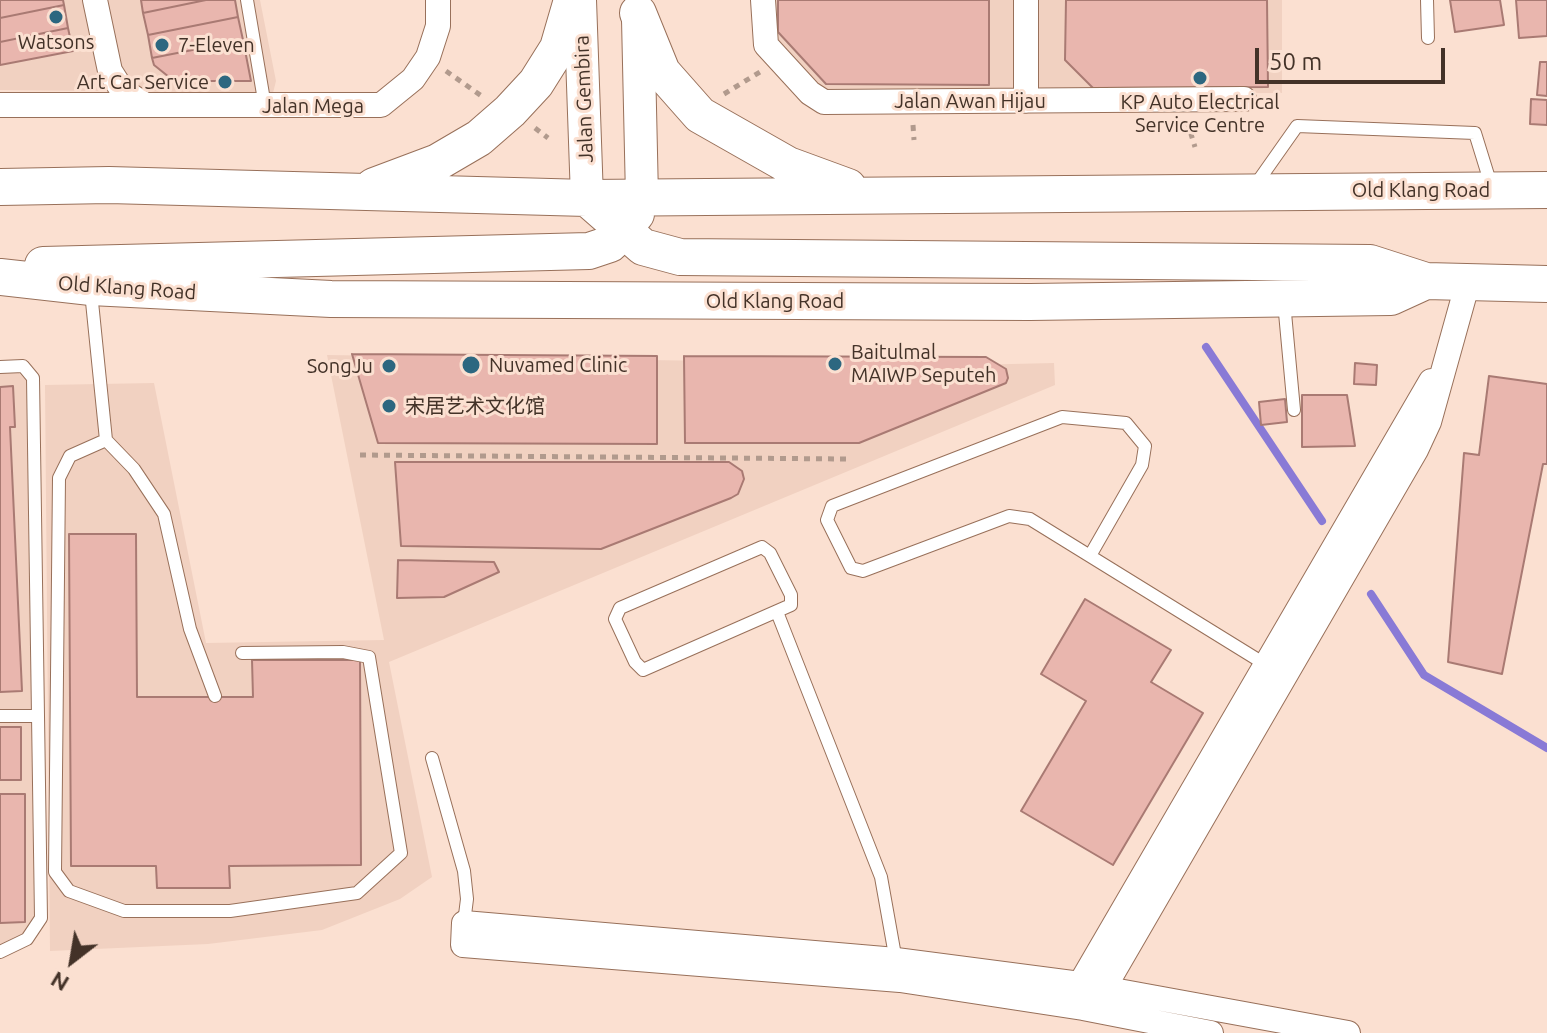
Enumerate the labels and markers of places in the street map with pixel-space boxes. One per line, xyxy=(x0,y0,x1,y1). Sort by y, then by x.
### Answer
marker: Watsons xyxy=(47,8,65,26)
place label: Watsons xyxy=(18,30,94,54)
place label: 7-Eleven xyxy=(178,33,255,57)
marker: 7-Eleven xyxy=(153,36,171,54)
marker: KP Auto Electrical Service Centre xyxy=(1191,69,1209,87)
place label: Art Car Service xyxy=(77,70,209,94)
marker: Art Car Service xyxy=(216,73,234,91)
place label: KP Auto Electrical Service Centre xyxy=(1120,90,1280,137)
place label: Baitulmal MAIWP Seputeh xyxy=(851,340,996,387)
place label: Nuvamed Clinic xyxy=(489,353,627,377)
place label: SongJu xyxy=(307,354,373,378)
marker: Nuvamed Clinic xyxy=(460,354,482,376)
marker: Baitulmal MAIWP Seputeh xyxy=(826,355,844,373)
marker: SongJu xyxy=(380,357,398,375)
place label: 宋居艺术文化馆 xyxy=(405,394,545,418)
marker: 宋居艺术文化馆 xyxy=(380,397,398,415)

